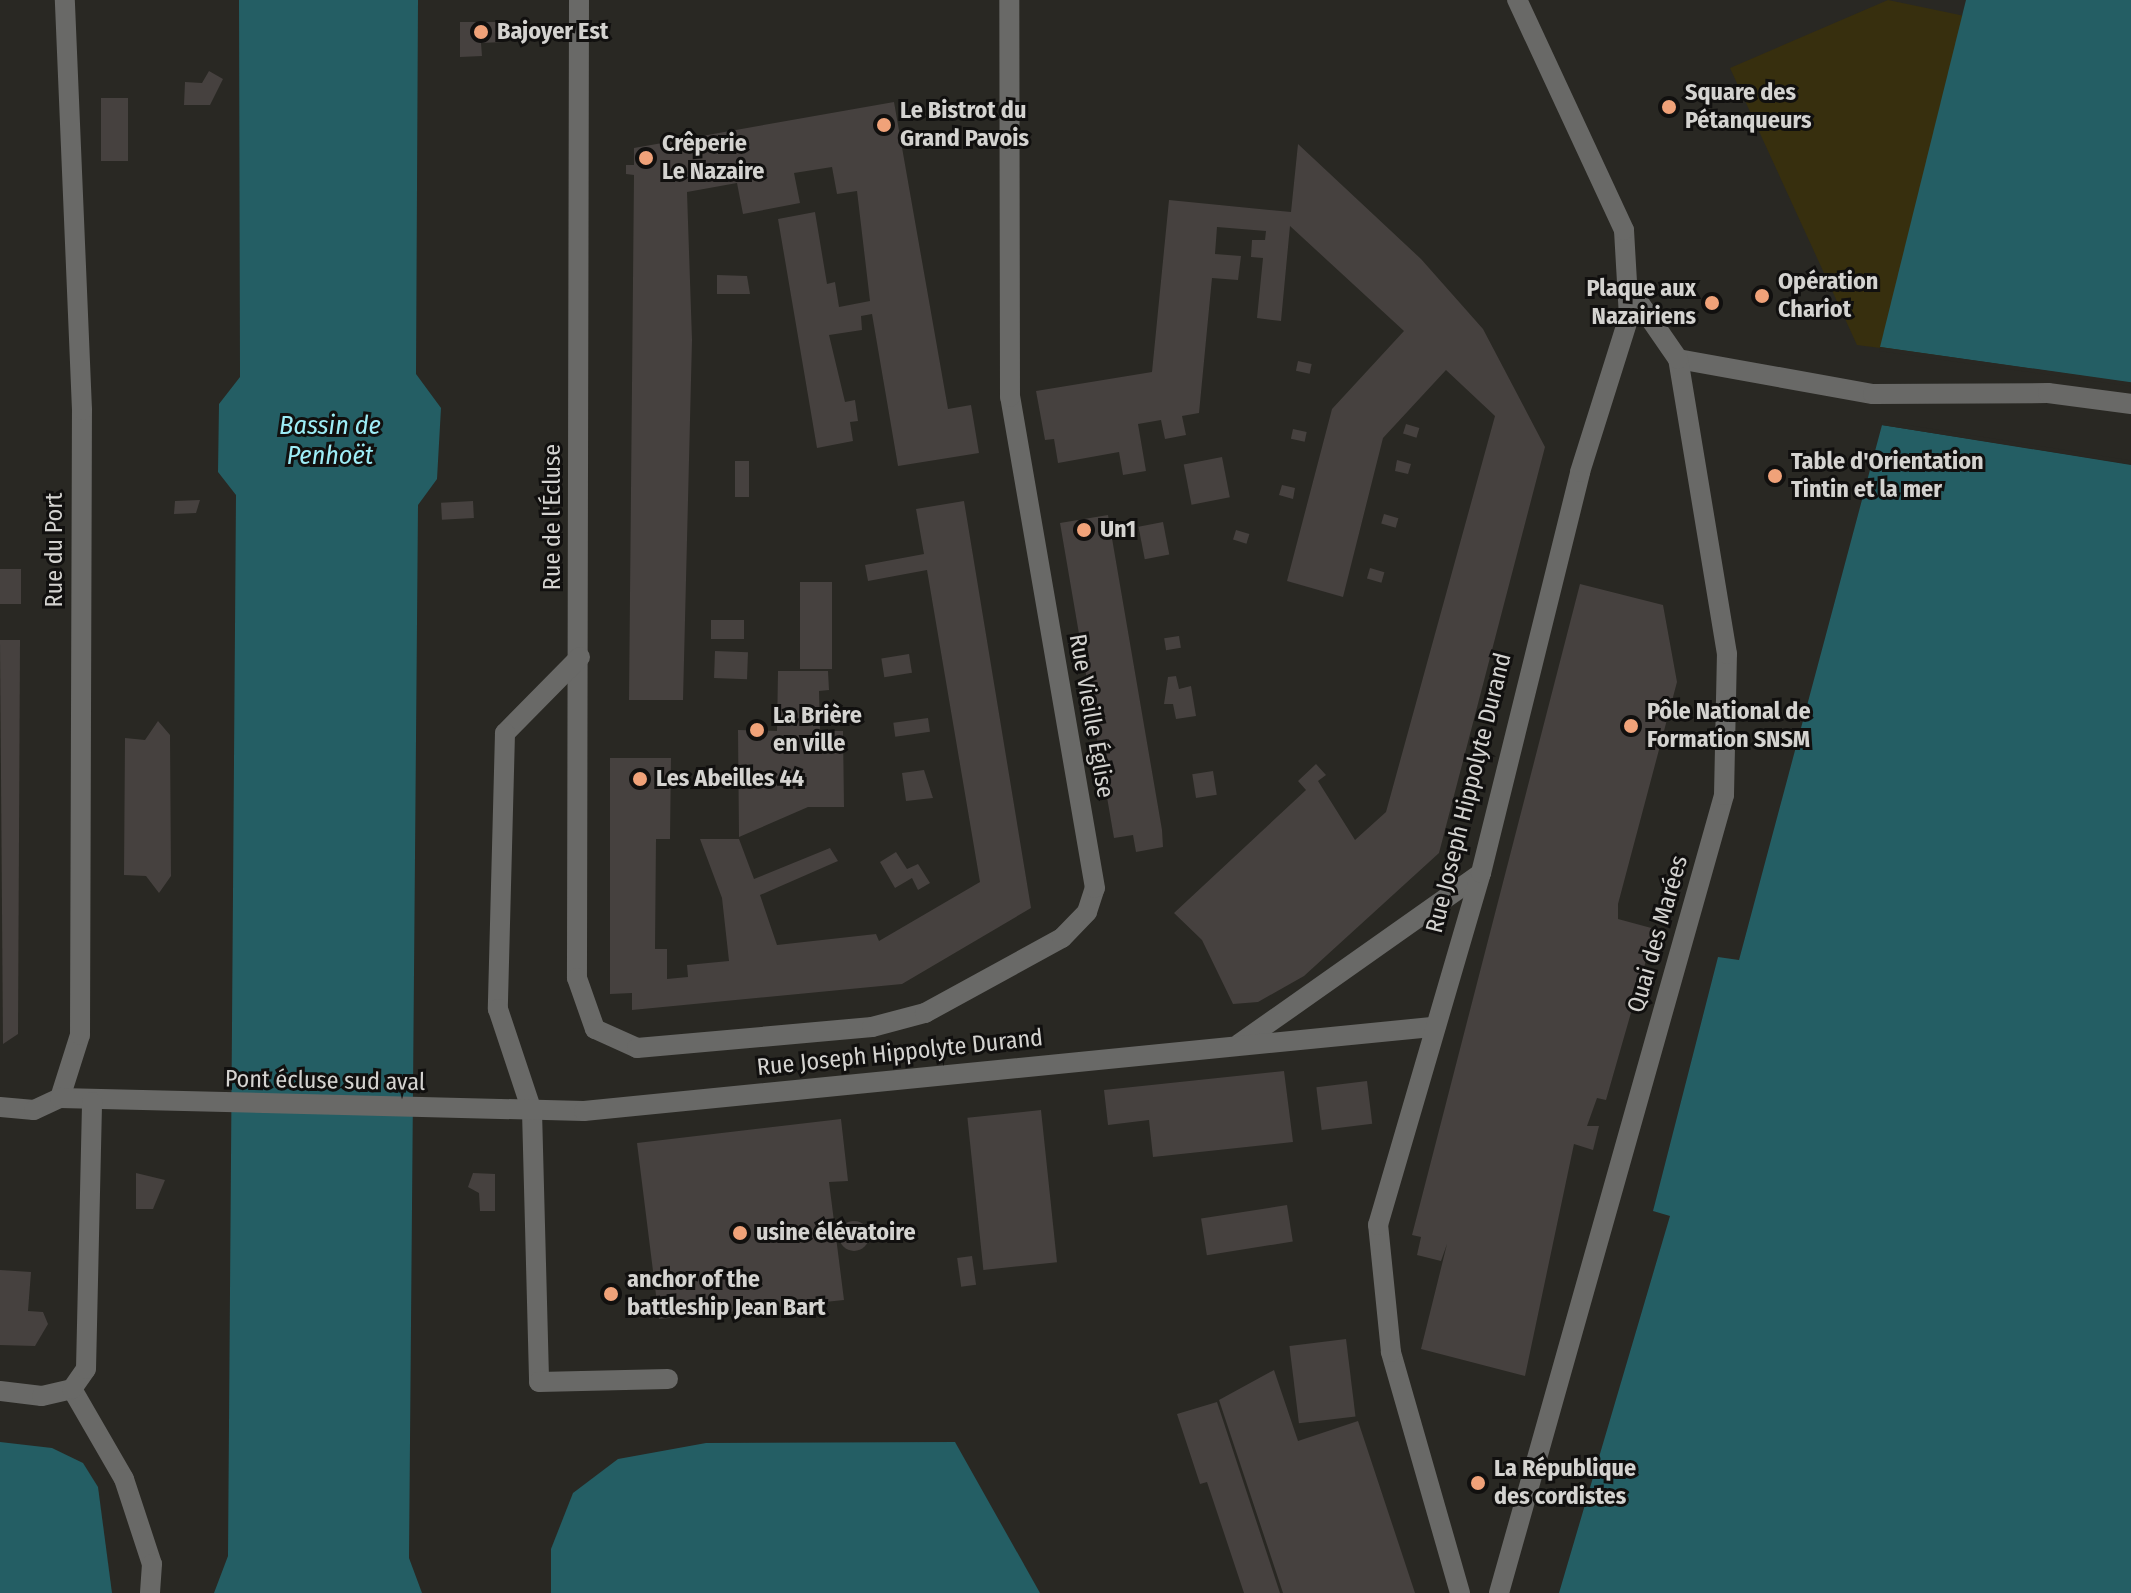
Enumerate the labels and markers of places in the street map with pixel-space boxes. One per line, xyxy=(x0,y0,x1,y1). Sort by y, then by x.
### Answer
place label: Bajoyer Est xyxy=(497,18,608,46)
marker: Bajoyer Est xyxy=(472,23,490,41)
place label: Square des Pétanqueurs xyxy=(1685,79,1811,135)
place label: Le Bistrot du Grand Pavois xyxy=(900,97,1029,153)
marker: Square des Pétanqueurs xyxy=(1660,98,1678,116)
marker: Le Bistrot du Grand Pavois xyxy=(875,116,893,134)
place label: Crêperie Le Nazaire xyxy=(662,130,764,186)
marker: Crêperie Le Nazaire xyxy=(637,149,655,167)
place label: Opération Chariot xyxy=(1778,268,1878,324)
place label: Plaque aux Nazairiens xyxy=(1586,275,1696,331)
marker: Opération Chariot xyxy=(1753,287,1771,305)
marker: Plaque aux Nazairiens xyxy=(1703,294,1721,312)
place label: Table d'Orientation Tintin et la mer xyxy=(1791,448,1984,504)
marker: Table d'Orientation Tintin et la mer xyxy=(1766,467,1784,485)
place label: Un1 xyxy=(1100,516,1136,544)
marker: Un1 xyxy=(1075,521,1093,539)
place label: Pôle National de Formation SNSM xyxy=(1647,698,1811,754)
place label: La Brière en ville xyxy=(773,702,862,758)
marker: Pôle National de Formation SNSM xyxy=(1622,717,1640,735)
marker: La Brière en ville xyxy=(748,721,766,739)
place label: Les Abeilles 44 xyxy=(656,765,804,793)
marker: Les Abeilles 44 xyxy=(631,770,649,788)
place label: usine élévatoire xyxy=(756,1219,916,1247)
marker: usine élévatoire xyxy=(731,1224,749,1242)
place label: anchor of the battleship Jean Bart xyxy=(627,1266,825,1322)
marker: anchor of the battleship Jean Bart xyxy=(602,1285,620,1303)
place label: La République des cordistes xyxy=(1494,1455,1636,1511)
marker: La République des cordistes xyxy=(1469,1474,1487,1492)

